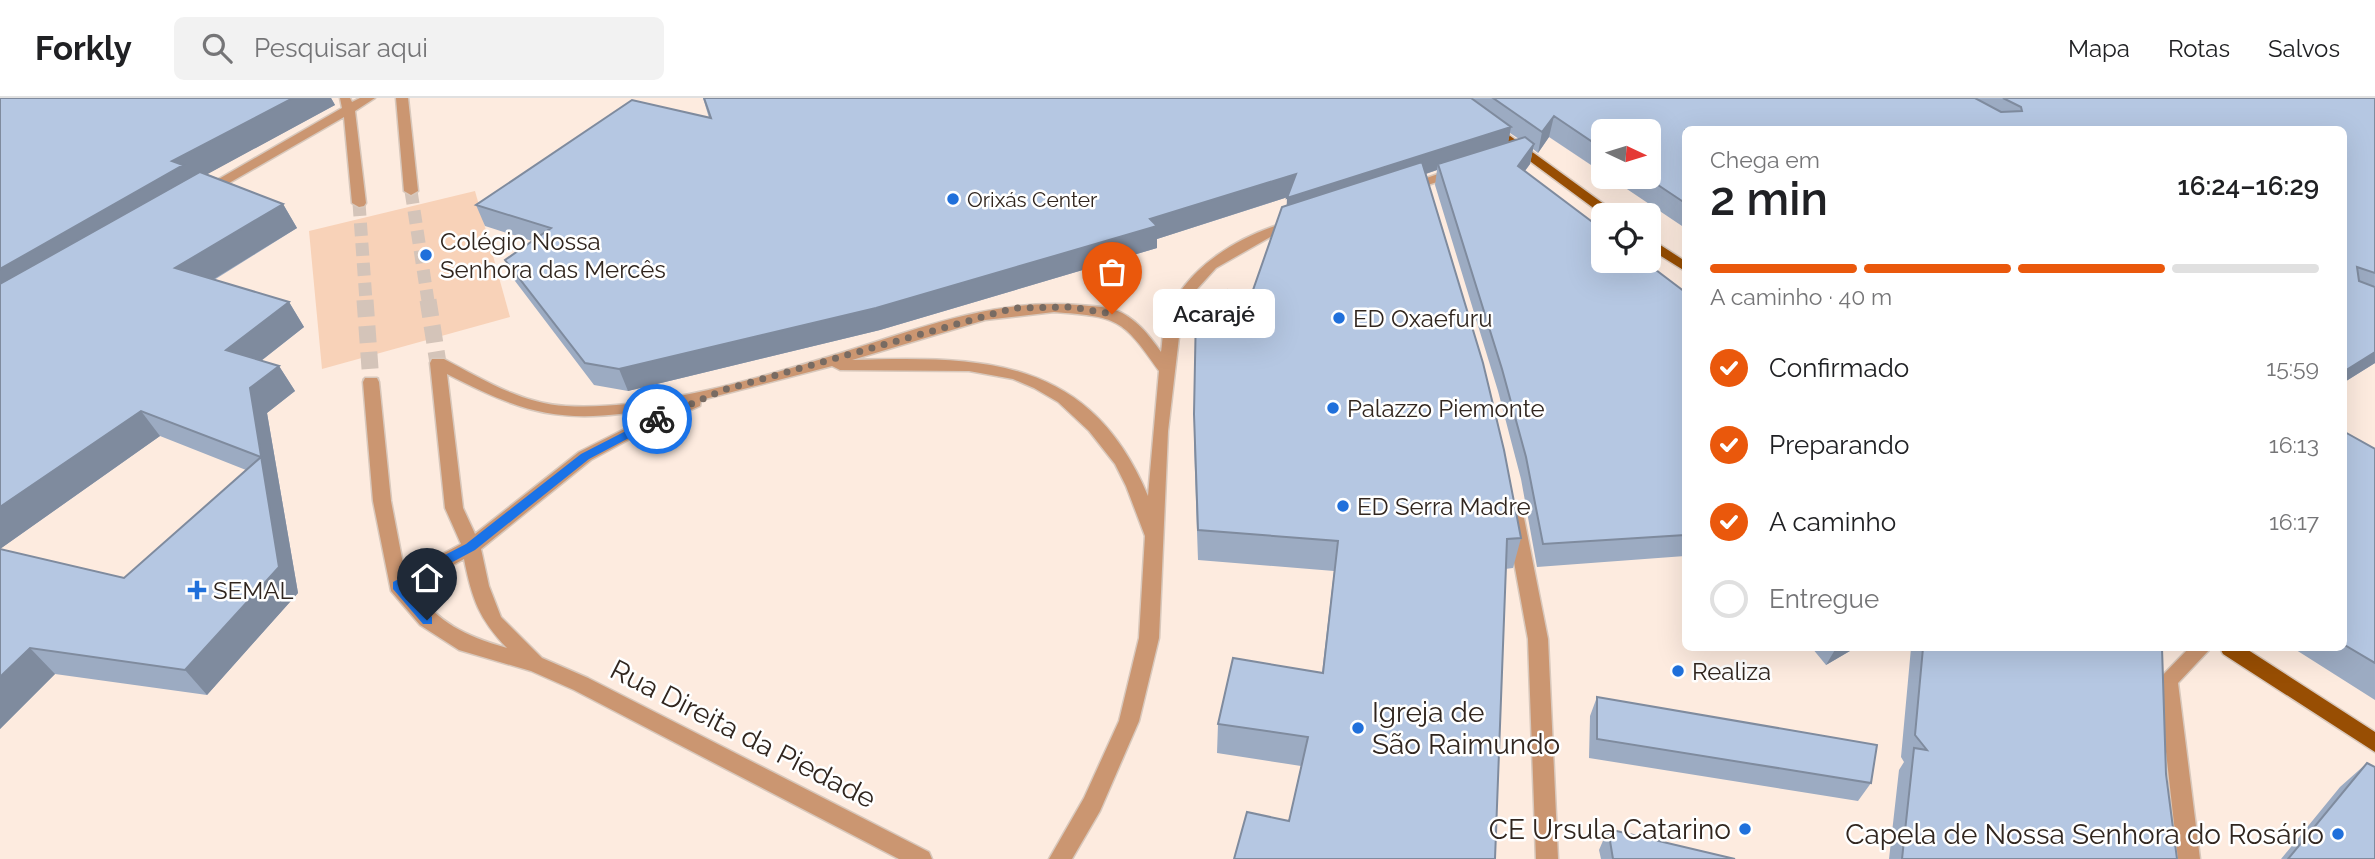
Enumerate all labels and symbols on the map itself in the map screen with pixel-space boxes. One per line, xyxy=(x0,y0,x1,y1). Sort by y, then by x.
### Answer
north arrow xyxy=(1591,119,1661,189)
place label: Orixás Center xyxy=(967,187,1098,212)
marker: Orixás Center xyxy=(945,191,961,207)
place label: Colégio Nossa Senhora das Mercês xyxy=(440,227,666,284)
pin xyxy=(1082,242,1142,314)
marker: Colégio Nossa Senhora das Mercês xyxy=(418,247,434,263)
callout: Acarajé xyxy=(1154,290,1276,339)
place label: ED Oxaefuru xyxy=(1353,304,1493,333)
marker: ED Oxaefuru xyxy=(1331,310,1347,326)
courier xyxy=(622,384,692,454)
place label: Palazzo Piemonte xyxy=(1347,394,1545,423)
marker: Palazzo Piemonte xyxy=(1325,400,1341,416)
place label: ED Serra Madre xyxy=(1357,492,1531,521)
marker: ED Serra Madre xyxy=(1335,498,1351,514)
pin xyxy=(397,548,457,620)
place label: SEMAL xyxy=(213,576,293,605)
marker: SEMAL xyxy=(187,580,207,600)
street label: Rua Direita da Piedade xyxy=(605,653,881,815)
place label: Realiza xyxy=(1692,657,1771,686)
marker: Realiza xyxy=(1670,663,1686,679)
place label: Igreja de São Raimundo xyxy=(1372,696,1560,761)
marker: Igreja de São Raimundo xyxy=(1350,720,1366,736)
place label: CE Ursula Catarino xyxy=(1489,813,1731,846)
place label: Capela de Nossa Senhora do Rosário xyxy=(1845,818,2324,851)
marker: CE Ursula Catarino xyxy=(1737,821,1753,837)
marker: Capela de Nossa Senhora do Rosário xyxy=(2330,826,2346,842)

